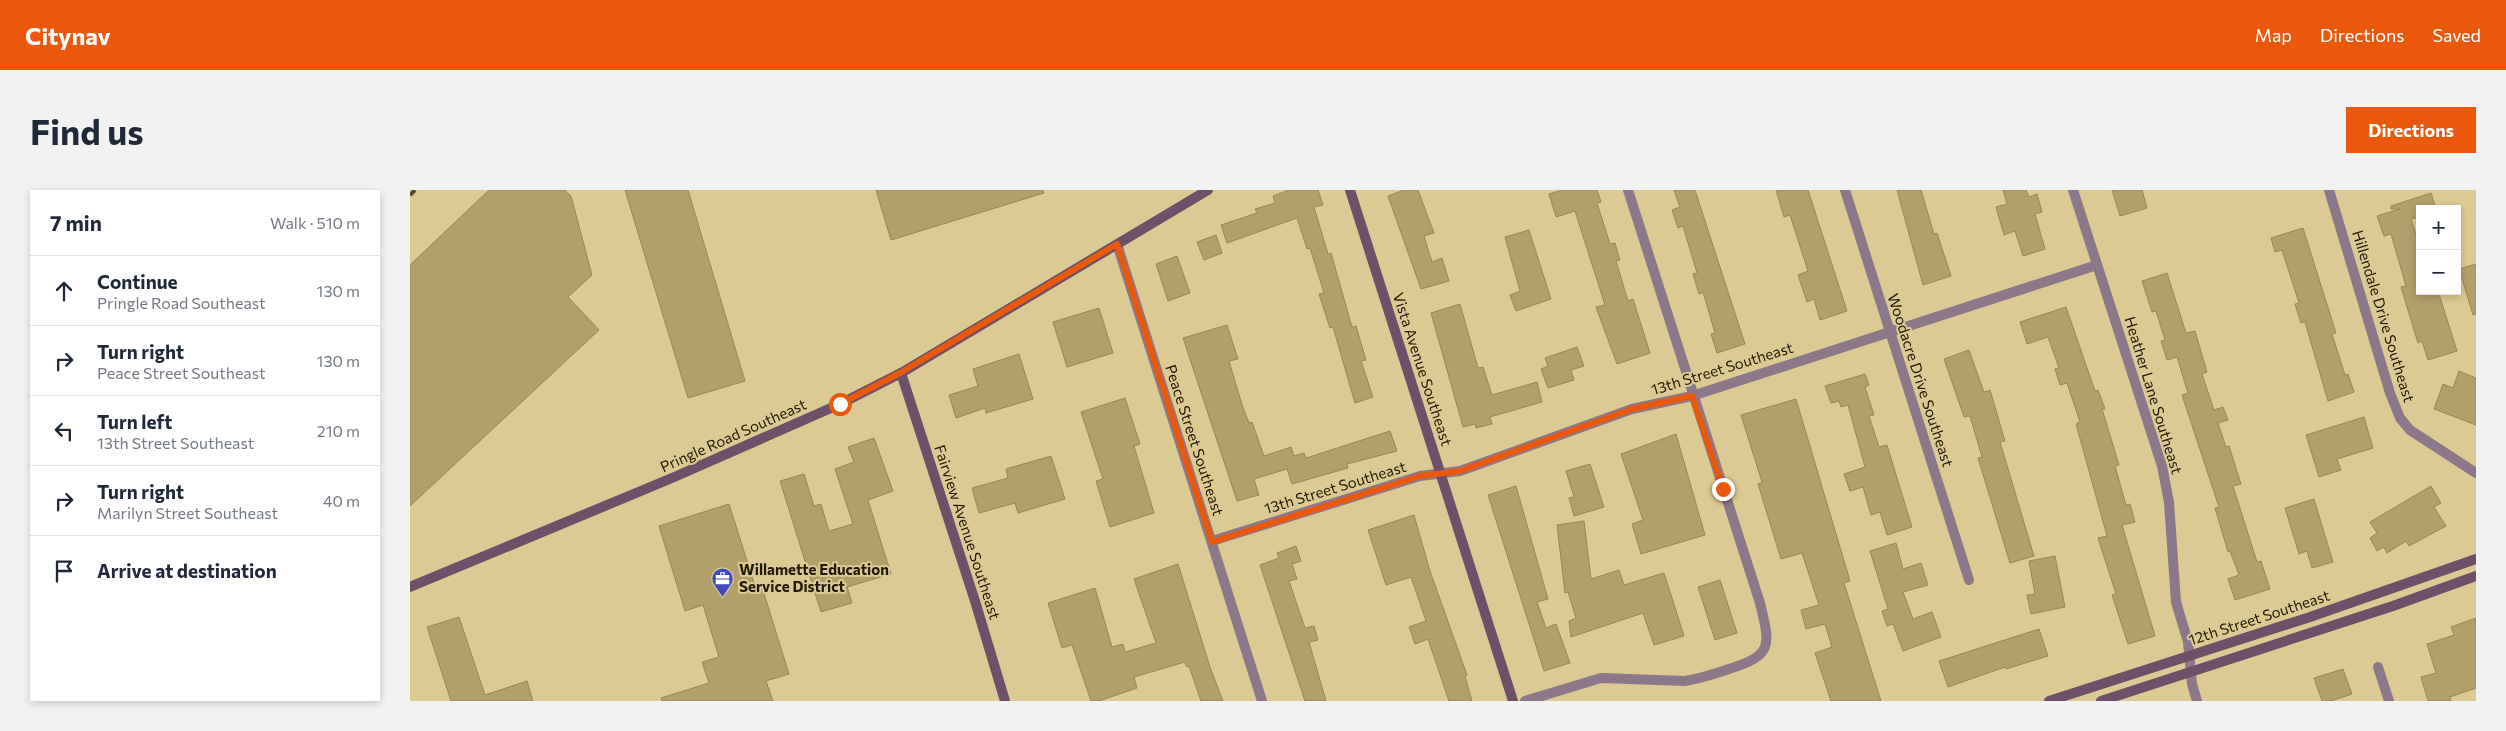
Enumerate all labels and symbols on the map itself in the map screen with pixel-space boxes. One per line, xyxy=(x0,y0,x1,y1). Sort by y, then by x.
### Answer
street label: Hillendale Drive Southeast xyxy=(2349,228,2419,404)
street label: Vista Avenue Southeast xyxy=(1390,290,1456,448)
street label: Woodacre Drive Southeast xyxy=(1884,291,1958,469)
street label: Heather Lane Southeast xyxy=(2121,314,2187,476)
street label: 13th Street Southeast xyxy=(1649,338,1795,398)
street label: Peace Street Southeast xyxy=(1162,362,1228,518)
route start xyxy=(829,393,852,416)
street label: Pringle Road Southeast xyxy=(657,395,809,475)
street label: Fairview Avenue Southeast xyxy=(931,442,1005,622)
street label: 13th Street Southeast xyxy=(1262,457,1408,517)
route end xyxy=(1712,478,1735,501)
place label: Willamette Education Service District xyxy=(739,560,889,595)
office icon: Willamette Education Service District xyxy=(711,566,735,597)
street label: 12th Street Southeast xyxy=(2186,586,2332,648)

